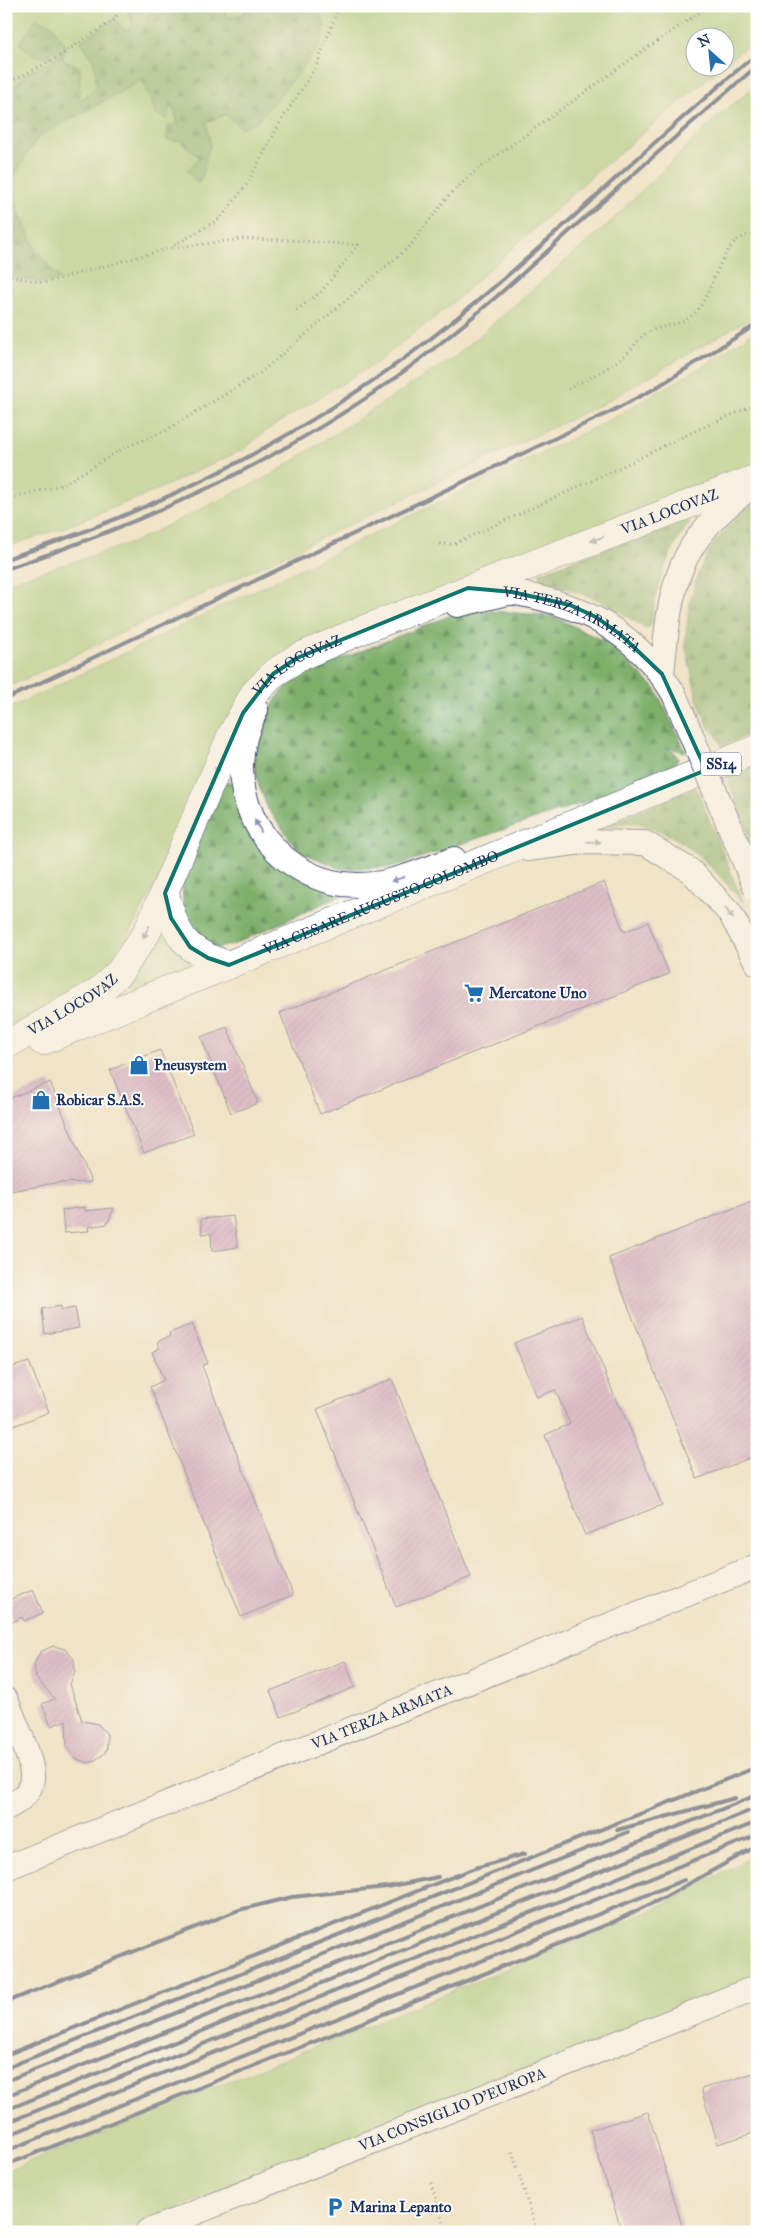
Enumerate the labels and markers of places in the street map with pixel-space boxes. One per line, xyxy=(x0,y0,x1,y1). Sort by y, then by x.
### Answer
supermarket icon: Mercatone Uno xyxy=(463,982,485,1004)
place label: Mercatone Uno xyxy=(489,984,587,1002)
shop icon: Pneusystem xyxy=(128,1054,150,1076)
place label: Pneusystem xyxy=(154,1056,227,1075)
shop icon: Robicar S.A.S. xyxy=(30,1089,52,1111)
place label: Robicar S.A.S. xyxy=(56,1091,144,1109)
parking icon: Marina Lepanto xyxy=(324,2196,346,2218)
place label: Marina Lepanto xyxy=(350,2198,452,2217)

